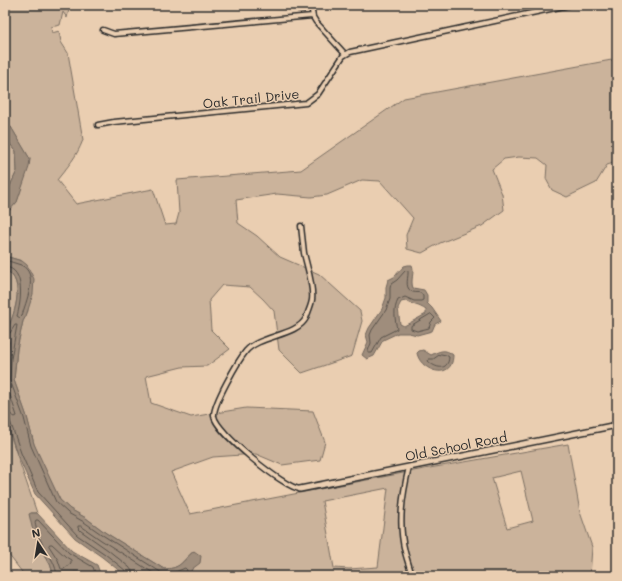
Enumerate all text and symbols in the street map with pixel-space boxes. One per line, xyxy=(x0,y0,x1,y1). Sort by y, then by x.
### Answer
street label: Oak Trail Drive xyxy=(202,84,300,112)
street label: Old School Road xyxy=(404,428,508,464)
north arrow xyxy=(18,523,58,563)
text: N xyxy=(30,525,41,541)

